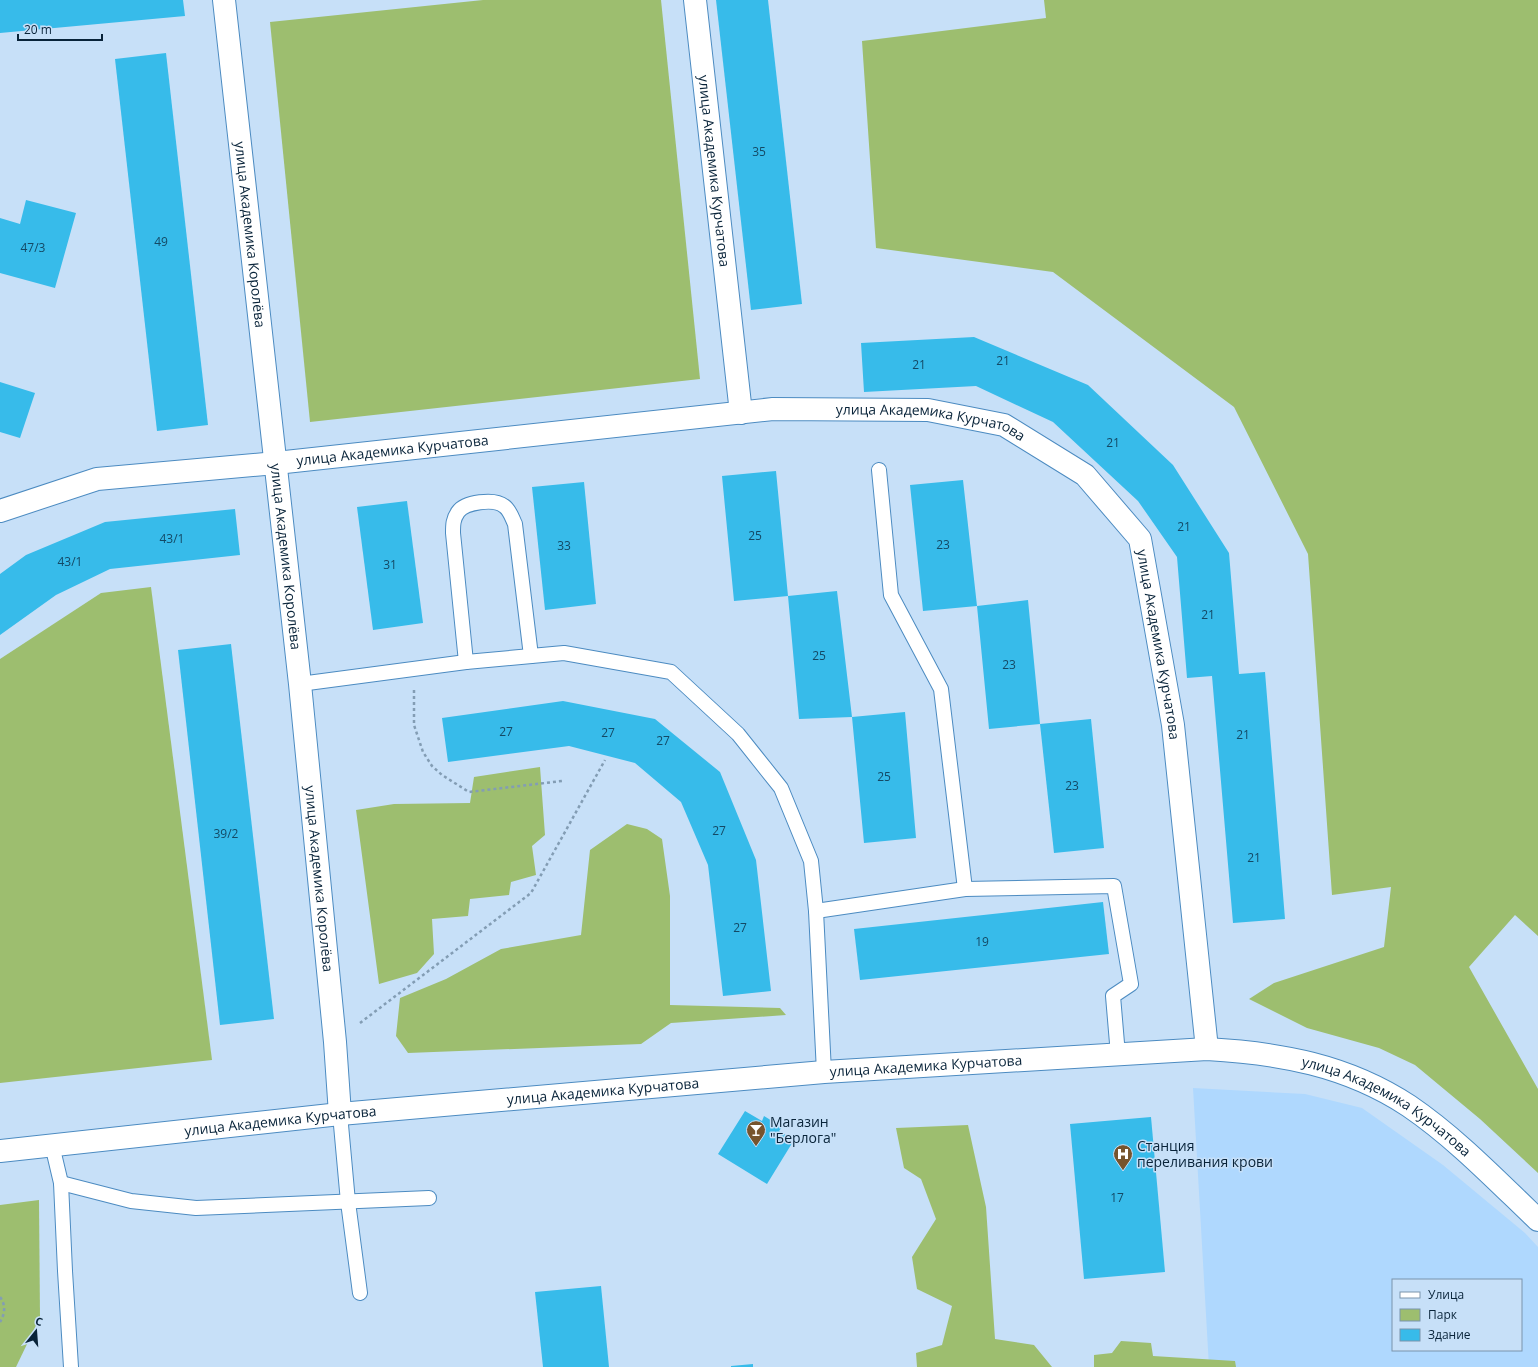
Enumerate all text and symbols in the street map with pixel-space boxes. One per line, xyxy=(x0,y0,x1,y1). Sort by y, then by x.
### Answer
scale bar xyxy=(18,16,102,42)
text: 20 m xyxy=(24,21,52,38)
street label: улица Академика Курчатова xyxy=(694,74,735,268)
street label: улица Академика Королёва xyxy=(231,140,270,329)
house number: 35 xyxy=(752,143,766,160)
house number: 49 xyxy=(154,233,168,250)
house number: 47/3 xyxy=(21,239,46,256)
house number: 21 xyxy=(996,352,1010,369)
house number: 21 xyxy=(912,356,926,373)
street label: улица Академика Курчатова xyxy=(836,399,1029,445)
street label: улица Академика Курчатова xyxy=(295,430,489,470)
house number: 21 xyxy=(1106,434,1120,451)
street label: улица Академика Королёва xyxy=(267,462,306,651)
house number: 21 xyxy=(1177,518,1191,535)
house number: 25 xyxy=(748,527,762,544)
house number: 43/1 xyxy=(160,530,184,547)
house number: 23 xyxy=(936,536,950,553)
house number: 33 xyxy=(557,537,571,554)
street label: улица Академика Курчатова xyxy=(1133,548,1184,741)
house number: 43/1 xyxy=(58,553,82,570)
house number: 31 xyxy=(383,556,397,573)
house number: 21 xyxy=(1201,606,1215,623)
house number: 25 xyxy=(812,647,826,664)
house number: 23 xyxy=(1002,656,1016,673)
house number: 27 xyxy=(499,723,513,740)
house number: 27 xyxy=(601,724,615,741)
house number: 21 xyxy=(1236,726,1250,743)
house number: 27 xyxy=(656,732,670,749)
house number: 25 xyxy=(877,768,891,785)
house number: 23 xyxy=(1065,777,1079,794)
street label: улица Академика Королёва xyxy=(301,785,338,973)
house number: 27 xyxy=(712,822,726,839)
house number: 39/2 xyxy=(214,825,239,842)
house number: 21 xyxy=(1247,849,1261,866)
house number: 27 xyxy=(733,919,747,936)
house number: 19 xyxy=(975,933,989,950)
street label: улица Академика Курчатова xyxy=(829,1050,1023,1081)
street label: улица Академика Курчатова xyxy=(1300,1052,1475,1161)
street label: улица Академика Курчатова xyxy=(506,1073,700,1108)
street label: улица Академика Курчатова xyxy=(183,1101,377,1140)
place label: Магазин "Берлога" xyxy=(770,1112,836,1147)
bar icon: Магазин "Берлога" xyxy=(745,1119,767,1147)
place label: Станция переливания крови xyxy=(1137,1136,1273,1171)
hospital icon: Станция переливания крови xyxy=(1112,1143,1134,1171)
house number: 17 xyxy=(1110,1189,1124,1206)
legend xyxy=(1392,1279,1522,1351)
text: Улица xyxy=(1428,1286,1464,1303)
text: Парк xyxy=(1428,1306,1458,1323)
north arrow xyxy=(16,1311,56,1351)
text: С xyxy=(34,1313,45,1329)
text: Здание xyxy=(1428,1326,1471,1343)

